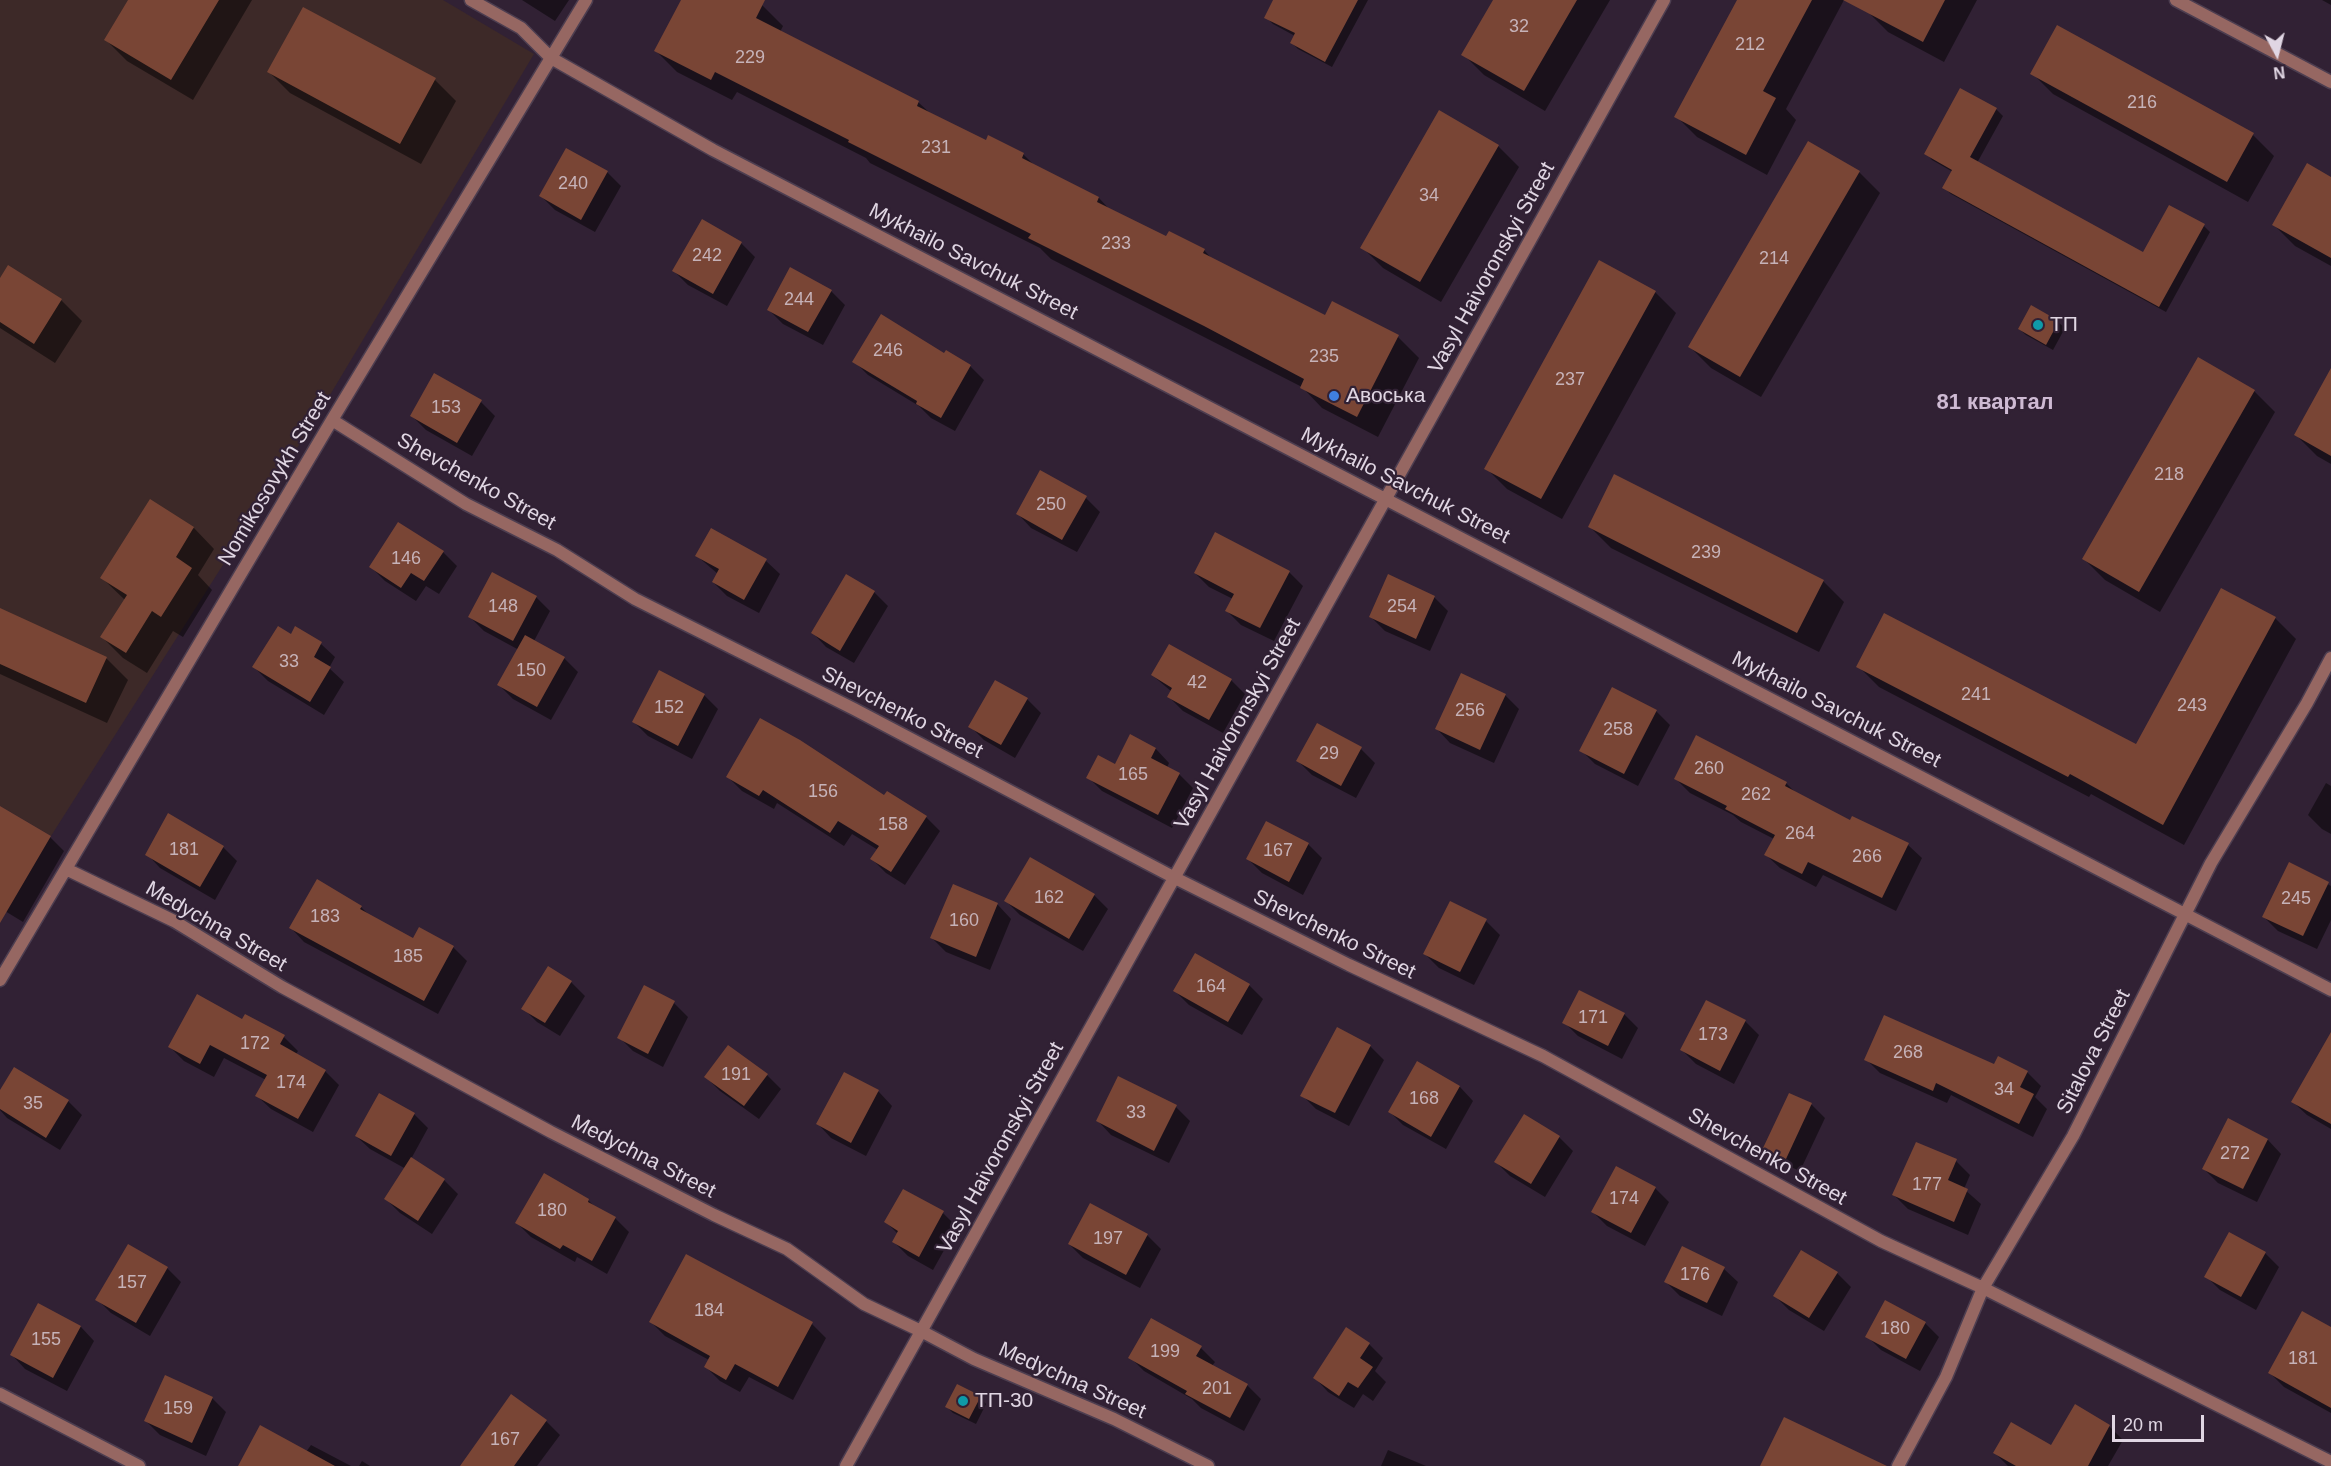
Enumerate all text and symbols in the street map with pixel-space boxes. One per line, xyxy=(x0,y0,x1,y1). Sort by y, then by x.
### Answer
house number: 32 xyxy=(1509,16,1529,38)
north arrow xyxy=(2247,24,2307,84)
house number: 212 xyxy=(1735,34,1765,56)
house number: 229 xyxy=(735,47,765,69)
text: N xyxy=(2272,63,2286,82)
house number: 216 xyxy=(2127,92,2157,114)
house number: 231 xyxy=(921,137,951,159)
street label: Vasyl Haivoronskyi Street xyxy=(1423,158,1561,378)
house number: 240 xyxy=(558,173,588,195)
house number: 34 xyxy=(1419,185,1439,207)
street label: Mykhailo Savchuk Street xyxy=(864,198,1082,326)
house number: 233 xyxy=(1101,233,1131,255)
house number: 242 xyxy=(692,245,722,267)
house number: 214 xyxy=(1759,248,1789,270)
house number: 244 xyxy=(784,289,814,311)
place label: ТП xyxy=(2050,312,2078,338)
marker: ТП xyxy=(2031,318,2045,332)
house number: 246 xyxy=(873,340,903,362)
house number: 235 xyxy=(1309,346,1339,368)
house number: 237 xyxy=(1555,369,1585,391)
place label: Авоська xyxy=(1346,383,1425,409)
street label: Nomikosovykh Street xyxy=(213,387,337,571)
marker: Авоська xyxy=(1327,389,1341,403)
district label: 81 квартал xyxy=(1936,390,2054,416)
house number: 153 xyxy=(431,397,461,419)
street label: Mykhailo Savchuk Street xyxy=(1296,422,1514,550)
street label: Shevchenko Street xyxy=(392,428,560,536)
house number: 218 xyxy=(2154,464,2184,486)
house number: 250 xyxy=(1036,494,1066,516)
house number: 239 xyxy=(1691,542,1721,564)
house number: 146 xyxy=(391,548,421,570)
house number: 148 xyxy=(488,596,518,618)
house number: 254 xyxy=(1387,596,1417,618)
street label: Vasyl Haivoronskyi Street xyxy=(1169,614,1307,834)
street label: Mykhailo Savchuk Street xyxy=(1727,646,1945,774)
house number: 33 xyxy=(279,651,299,673)
house number: 150 xyxy=(516,660,546,682)
street label: Shevchenko Street xyxy=(817,661,987,765)
house number: 42 xyxy=(1187,672,1207,694)
house number: 241 xyxy=(1961,684,1991,706)
house number: 243 xyxy=(2177,695,2207,717)
house number: 152 xyxy=(654,697,684,719)
house number: 256 xyxy=(1455,700,1485,722)
house number: 258 xyxy=(1603,719,1633,741)
house number: 29 xyxy=(1319,743,1339,765)
house number: 260 xyxy=(1694,758,1724,780)
house number: 165 xyxy=(1118,764,1148,786)
house number: 156 xyxy=(808,781,838,803)
house number: 262 xyxy=(1741,784,1771,806)
house number: 158 xyxy=(878,814,908,836)
house number: 264 xyxy=(1785,823,1815,845)
house number: 181 xyxy=(169,839,199,861)
house number: 167 xyxy=(1263,840,1293,862)
house number: 266 xyxy=(1852,846,1882,868)
street label: Medychna Street xyxy=(141,876,291,978)
street label: Shevchenko Street xyxy=(1249,885,1419,985)
house number: 162 xyxy=(1034,887,1064,909)
house number: 245 xyxy=(2281,888,2311,910)
house number: 183 xyxy=(310,906,340,928)
house number: 160 xyxy=(949,910,979,932)
house number: 185 xyxy=(393,946,423,968)
house number: 164 xyxy=(1196,976,1226,998)
street label: Sitalova Street xyxy=(2052,985,2136,1119)
house number: 171 xyxy=(1578,1007,1608,1029)
house number: 173 xyxy=(1698,1024,1728,1046)
house number: 172 xyxy=(240,1033,270,1055)
street label: Vasyl Haivoronskyi Street xyxy=(932,1038,1070,1258)
house number: 268 xyxy=(1893,1042,1923,1064)
house number: 191 xyxy=(721,1064,751,1086)
house number: 174 xyxy=(276,1072,306,1094)
house number: 34 xyxy=(1994,1079,2014,1101)
house number: 168 xyxy=(1409,1088,1439,1110)
house number: 35 xyxy=(23,1093,43,1115)
house number: 33 xyxy=(1126,1102,1146,1124)
street label: Shevchenko Street xyxy=(1683,1103,1851,1211)
street label: Medychna Street xyxy=(567,1110,719,1204)
house number: 272 xyxy=(2220,1143,2250,1165)
house number: 177 xyxy=(1912,1174,1942,1196)
house number: 174 xyxy=(1609,1188,1639,1210)
house number: 180 xyxy=(537,1200,567,1222)
house number: 197 xyxy=(1093,1228,1123,1250)
house number: 176 xyxy=(1680,1264,1710,1286)
house number: 157 xyxy=(117,1272,147,1294)
house number: 184 xyxy=(694,1300,724,1322)
house number: 180 xyxy=(1880,1318,1910,1340)
house number: 155 xyxy=(31,1329,61,1351)
street label: Medychna Street xyxy=(994,1337,1150,1425)
house number: 199 xyxy=(1150,1341,1180,1363)
house number: 181 xyxy=(2288,1348,2318,1370)
house number: 201 xyxy=(1202,1378,1232,1400)
place label: ТП-30 xyxy=(975,1388,1033,1414)
marker: ТП-30 xyxy=(956,1394,970,1408)
house number: 159 xyxy=(163,1398,193,1420)
scale bar xyxy=(2115,1403,2206,1441)
text: 20 m xyxy=(2123,1415,2163,1435)
house number: 167 xyxy=(490,1429,520,1451)

